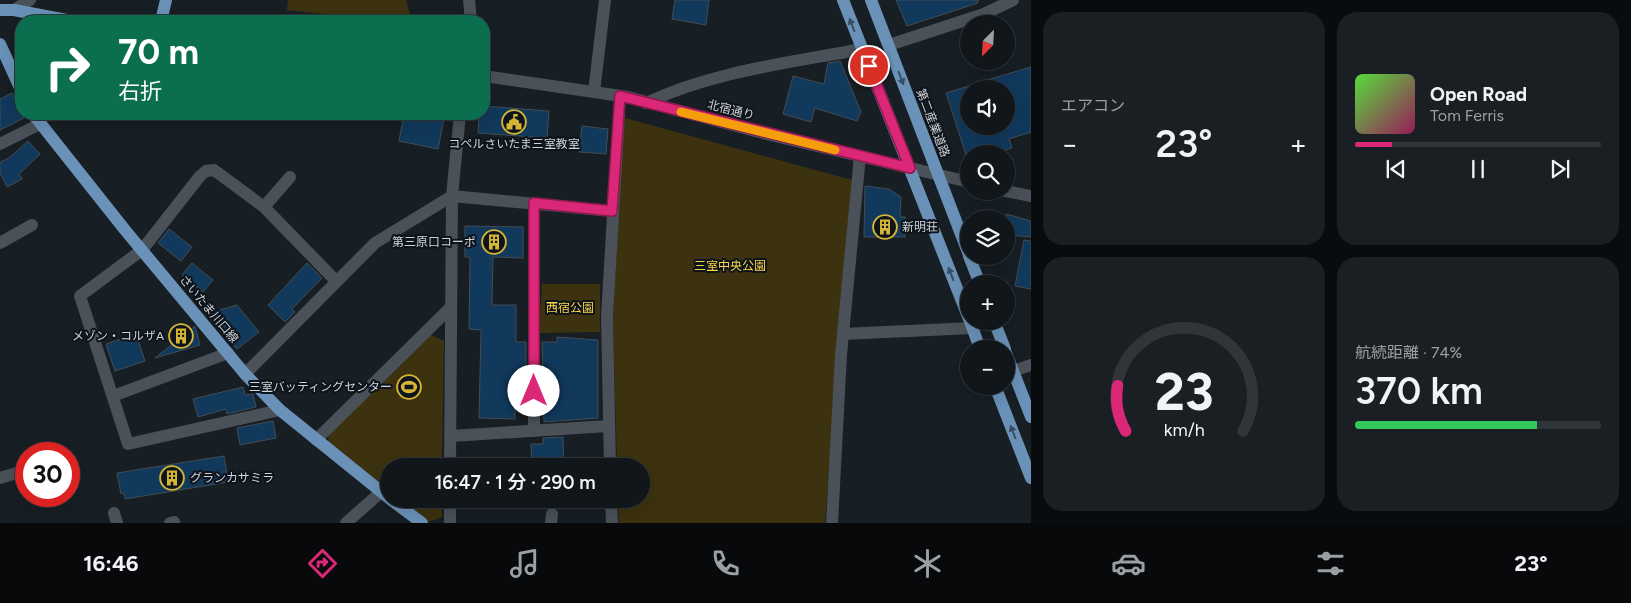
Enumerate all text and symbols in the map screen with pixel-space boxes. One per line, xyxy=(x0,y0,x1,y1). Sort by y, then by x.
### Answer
north arrow xyxy=(960,15,1015,70)
map controls xyxy=(960,15,1015,395)
one-way arrow xyxy=(848,18,856,33)
text: 70 m xyxy=(118,31,199,73)
icon: right xyxy=(35,35,100,100)
pin xyxy=(848,45,890,87)
icon: arrive xyxy=(855,52,883,80)
one-way arrow xyxy=(897,71,905,86)
text: 右折 xyxy=(118,78,162,105)
button: sound xyxy=(960,80,1015,135)
text: Open Road xyxy=(1430,83,1527,106)
street label: 第二産業道路 xyxy=(914,87,952,159)
text: エアコン xyxy=(1061,96,1125,115)
street label: 北宿通り xyxy=(706,97,756,123)
text: Tom Ferris xyxy=(1430,106,1504,125)
public building icon: コペルさいたま三室教室 xyxy=(501,109,527,135)
text: 23° xyxy=(1156,121,1212,167)
text: − xyxy=(1061,127,1078,161)
text: + xyxy=(1290,127,1307,161)
place label: コペルさいたま三室教室 xyxy=(448,137,580,151)
button: search xyxy=(960,145,1015,200)
icon: previous xyxy=(1382,155,1410,183)
icon: pause xyxy=(1464,155,1492,183)
icon: next xyxy=(1546,155,1574,183)
button: layers xyxy=(960,210,1015,265)
building icon: 新明荘 xyxy=(872,214,898,240)
place label: 新明荘 xyxy=(902,220,938,234)
building icon: 第三原口コーポ xyxy=(481,229,507,255)
place label: 第三原口コーポ xyxy=(392,235,476,249)
park label: 三室中央公園 xyxy=(694,259,766,273)
one-way arrow xyxy=(947,266,955,281)
street label: さいたま川口線 xyxy=(177,272,241,346)
button: + xyxy=(960,275,1015,330)
park label: 西宿公園 xyxy=(546,301,594,315)
building icon: メゾン・コルザA xyxy=(168,323,194,349)
place label: メゾン・コルザA xyxy=(72,329,164,343)
button: − xyxy=(960,340,1015,395)
text: 航続距離 · 74% xyxy=(1355,343,1462,362)
text: 23 xyxy=(1154,361,1214,423)
position arrow xyxy=(507,364,559,416)
text: 370 km xyxy=(1355,368,1483,414)
sports icon: 三室バッティングセンター xyxy=(396,374,422,400)
place label: 三室バッティングセンター xyxy=(249,380,392,394)
text: km/h xyxy=(1164,419,1204,440)
one-way arrow xyxy=(1009,424,1017,439)
speed limit sign: 30 xyxy=(15,442,80,507)
building icon: グランカサミラ xyxy=(159,465,185,491)
place label: グランカサミラ xyxy=(190,471,274,485)
text: 16:47 · 1 分 · 290 m xyxy=(434,471,596,494)
icon: directions xyxy=(305,546,340,581)
icon: music xyxy=(507,546,542,581)
icon: phone xyxy=(708,546,743,581)
icon: climate xyxy=(910,546,945,581)
icon: car xyxy=(1111,546,1146,581)
icon: filters xyxy=(1313,546,1348,581)
text: 16:46 xyxy=(83,550,139,577)
text: 23° xyxy=(1514,550,1548,577)

